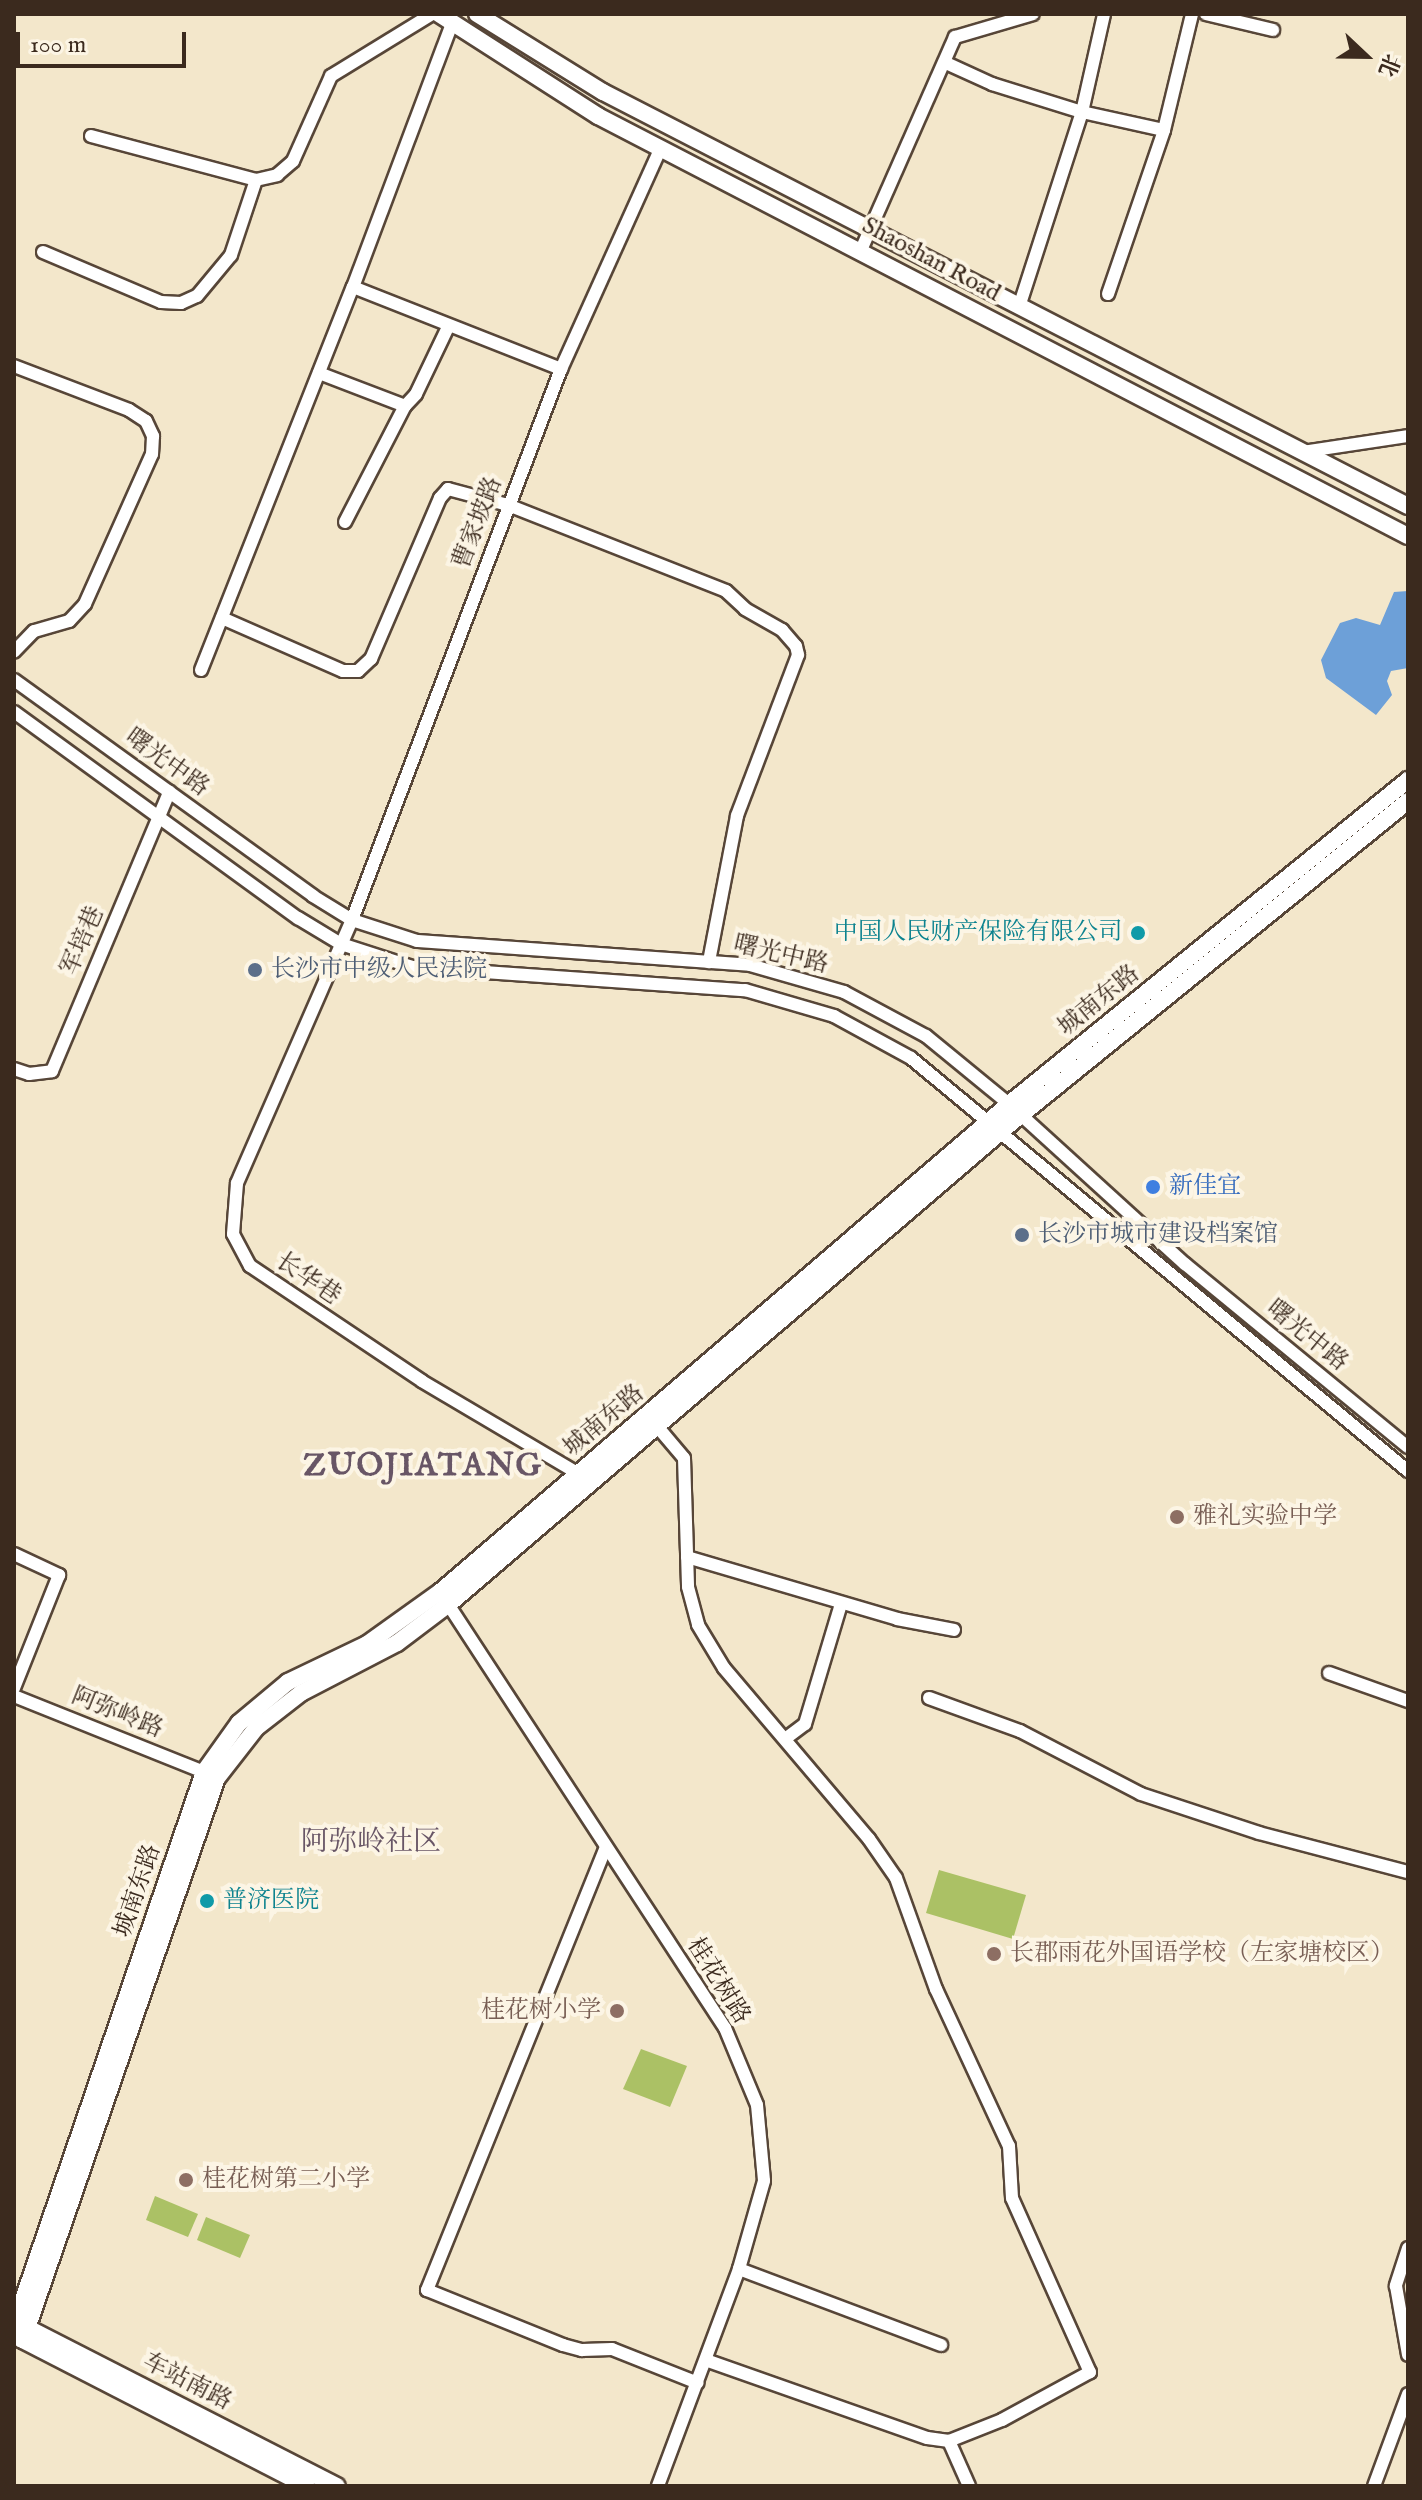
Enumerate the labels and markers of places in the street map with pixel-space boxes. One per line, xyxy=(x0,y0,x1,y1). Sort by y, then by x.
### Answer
place label: 中国人民财产保险有限公司 xyxy=(834,919,1122,947)
marker: 中国人民财产保险有限公司 xyxy=(1129,924,1147,942)
place label: 长沙市中级人民法院 xyxy=(271,956,487,984)
marker: 长沙市中级人民法院 xyxy=(246,961,264,979)
place label: 新佳宜 xyxy=(1169,1173,1241,1201)
marker: 新佳宜 xyxy=(1144,1178,1162,1196)
place label: 长沙市城市建设档案馆 xyxy=(1038,1221,1278,1249)
marker: 长沙市城市建设档案馆 xyxy=(1013,1226,1031,1244)
place label: 雅礼实验中学 xyxy=(1193,1503,1337,1531)
marker: 雅礼实验中学 xyxy=(1168,1508,1186,1526)
place label: 普济医院 xyxy=(223,1887,319,1915)
marker: 普济医院 xyxy=(198,1892,216,1910)
place label: 长郡雨花外国语学校（左家塘校区） xyxy=(1010,1940,1394,1968)
marker: 长郡雨花外国语学校（左家塘校区） xyxy=(985,1945,1003,1963)
place label: 桂花树小学 xyxy=(481,1997,601,2025)
marker: 桂花树小学 xyxy=(608,2002,626,2020)
place label: 桂花树第二小学 xyxy=(202,2166,370,2194)
marker: 桂花树第二小学 xyxy=(177,2171,195,2189)

